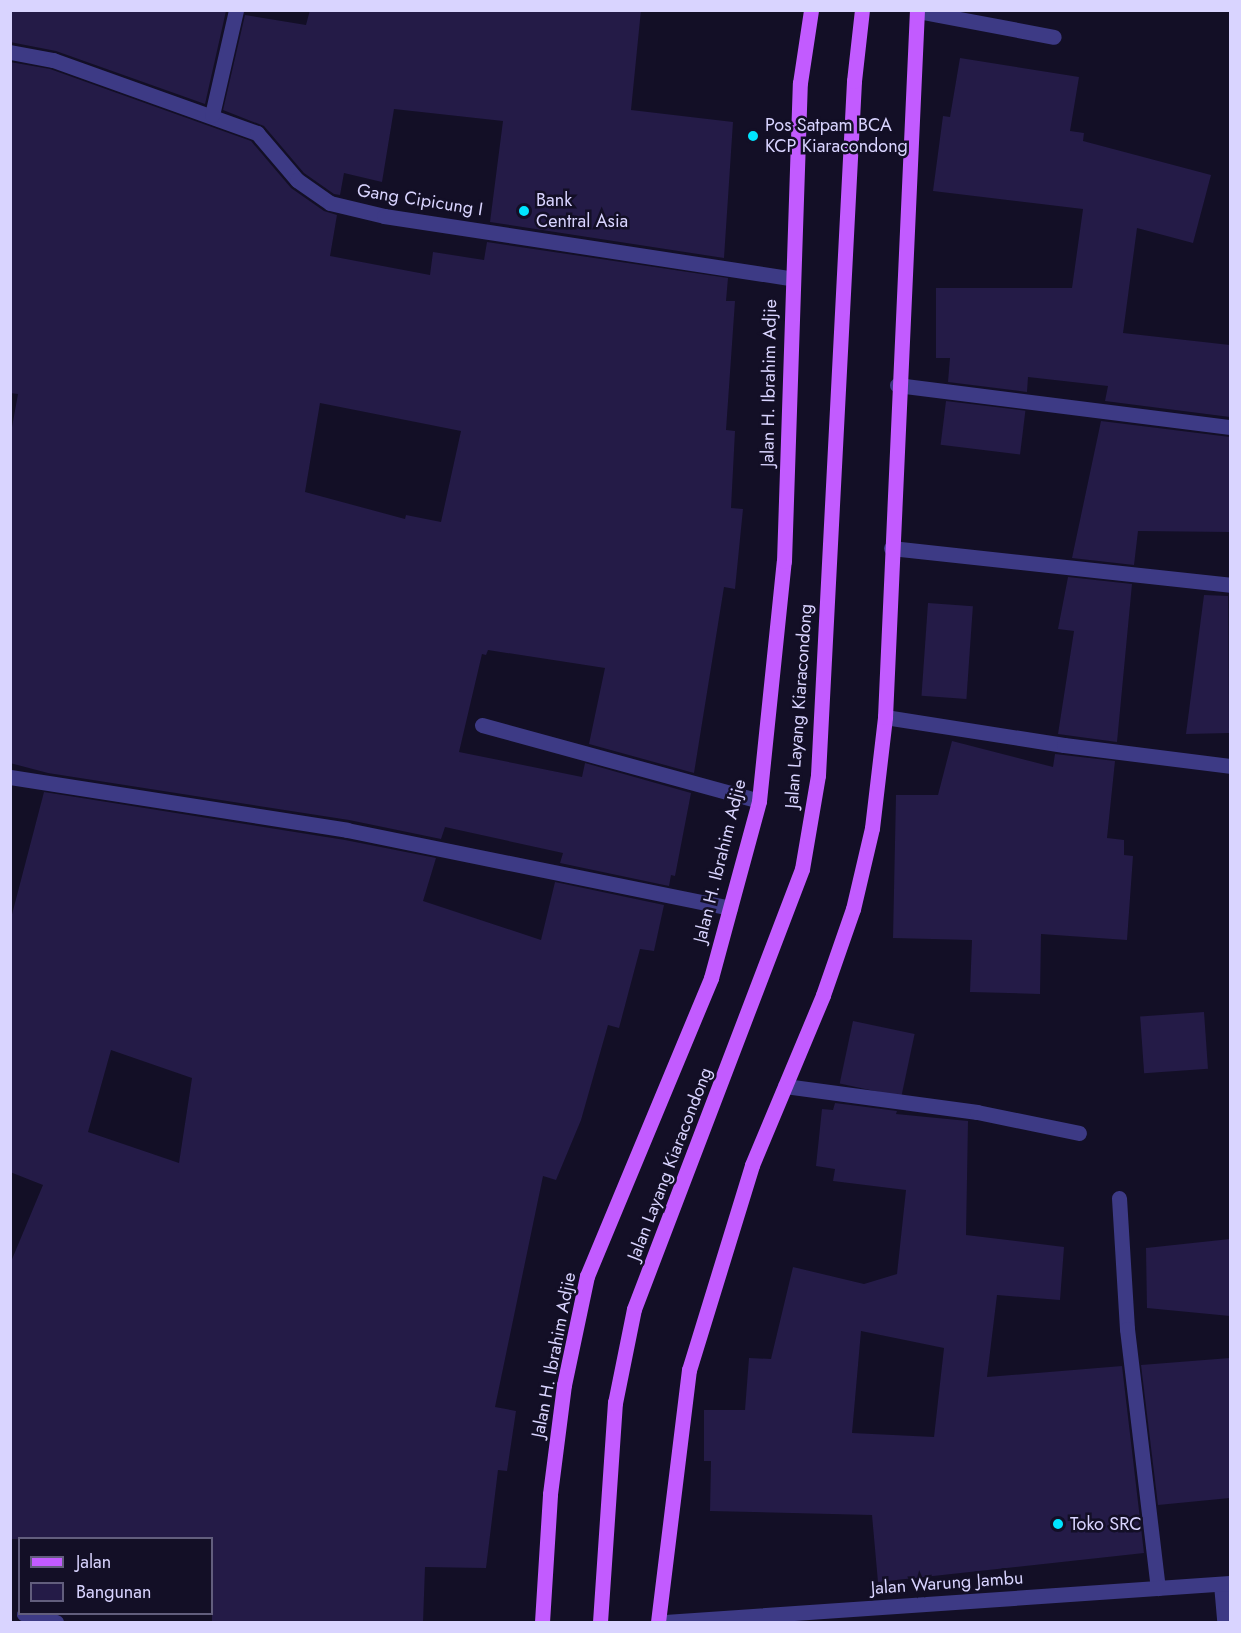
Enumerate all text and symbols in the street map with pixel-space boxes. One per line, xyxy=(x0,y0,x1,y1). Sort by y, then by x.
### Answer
place label: Pos Satpam BCA KCP Kiaracondong xyxy=(765,115,908,158)
marker: Pos Satpam BCA KCP Kiaracondong xyxy=(746,129,760,143)
street label: Gang Cipicung I xyxy=(355,179,485,221)
place label: Bank Central Asia xyxy=(536,190,628,232)
marker: Bank Central Asia xyxy=(517,204,531,218)
street label: Jalan H. Ibrahim Adjie xyxy=(757,299,781,467)
street label: Jalan Layang Kiaracondong xyxy=(781,603,817,809)
street label: Jalan H. Ibrahim Adjie xyxy=(689,777,751,945)
street label: Jalan Layang Kiaracondong xyxy=(623,1064,717,1264)
street label: Jalan H. Ibrahim Adjie xyxy=(527,1271,581,1439)
place label: Toko SRC xyxy=(1070,1513,1142,1535)
marker: Toko SRC xyxy=(1051,1517,1065,1531)
legend xyxy=(18,1537,213,1615)
text: Jalan xyxy=(76,1549,111,1575)
street label: Jalan Warung Jambu xyxy=(870,1567,1024,1599)
text: Bangunan xyxy=(76,1579,151,1605)

